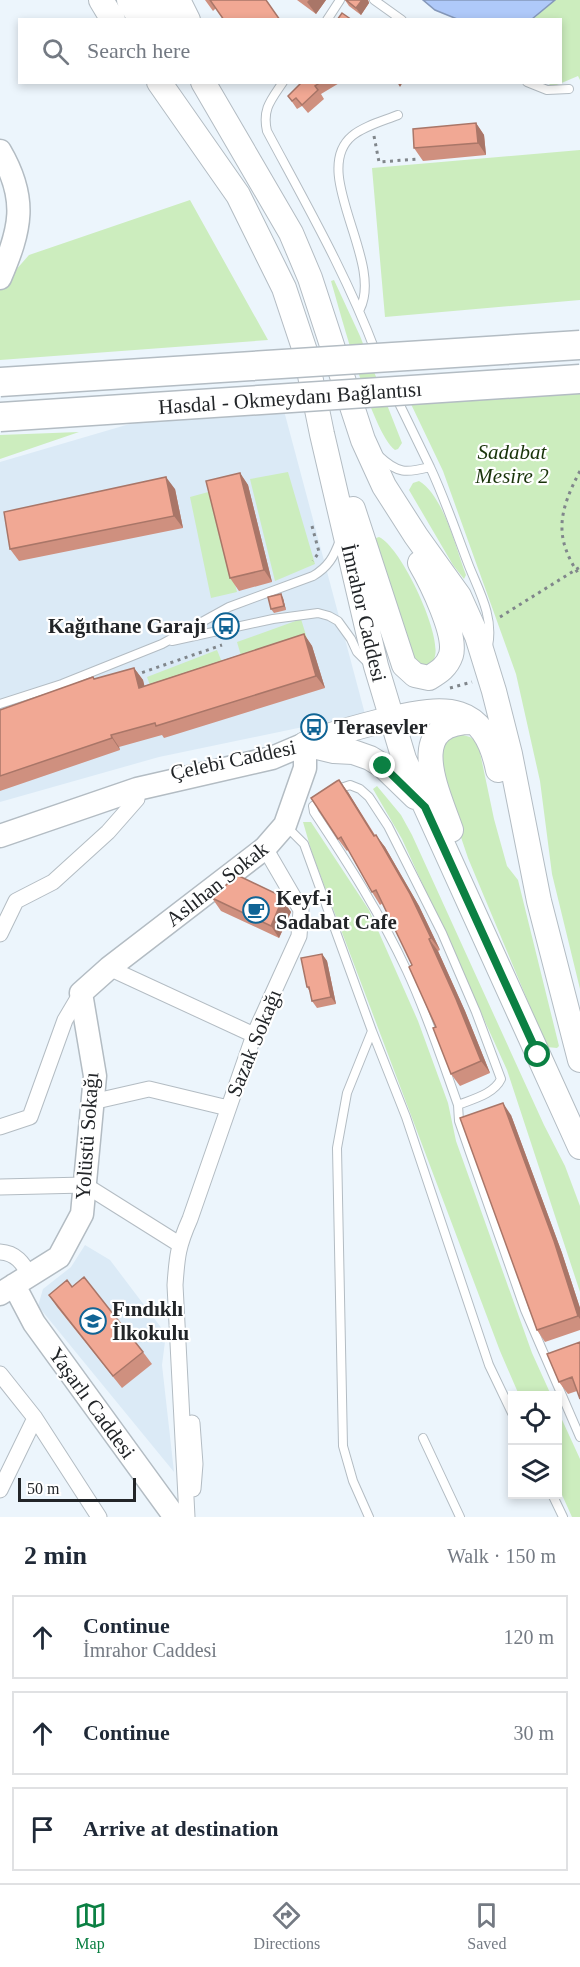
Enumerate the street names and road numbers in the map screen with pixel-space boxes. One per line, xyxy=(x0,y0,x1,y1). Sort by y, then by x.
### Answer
street label: Hasdal - Okmeydanı Bağlantısı xyxy=(157,377,423,419)
street label: İmrahor Caddesi xyxy=(336,542,392,684)
street label: Çelebi Caddesi xyxy=(168,735,298,785)
street label: Aslıhan Sokak xyxy=(161,836,273,931)
street label: Sazak Sokağı xyxy=(222,986,286,1100)
street label: Yolüstü Sokağı xyxy=(71,1071,103,1201)
street label: Yaşarlı Caddesi xyxy=(44,1343,140,1463)

